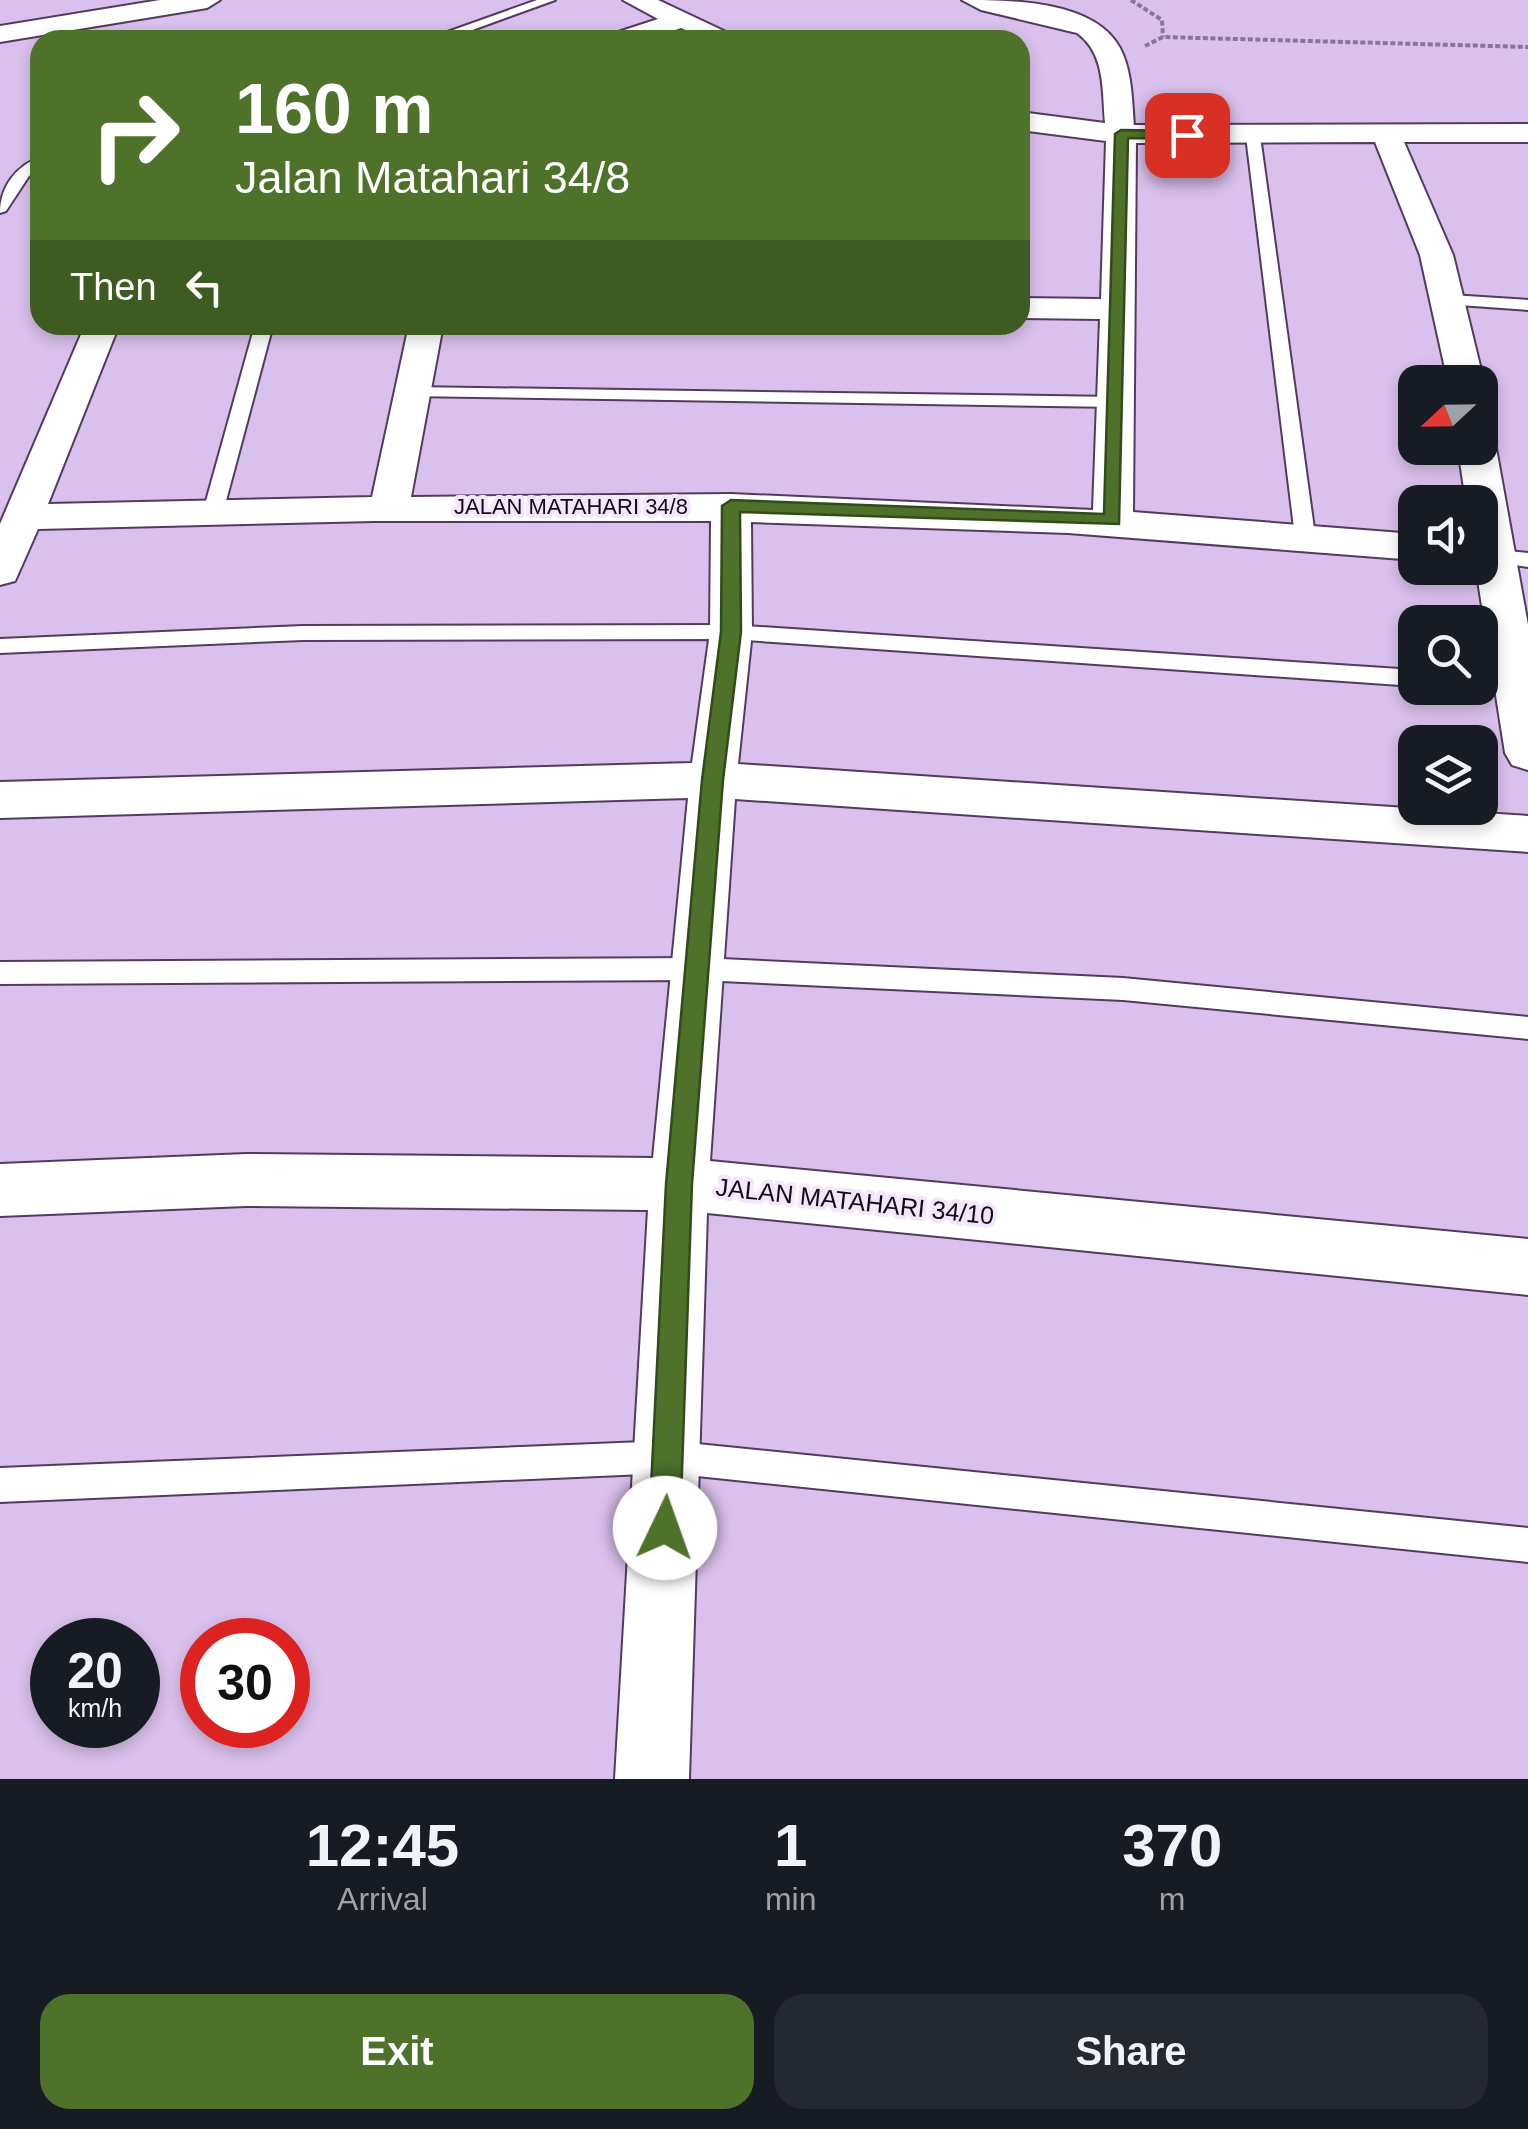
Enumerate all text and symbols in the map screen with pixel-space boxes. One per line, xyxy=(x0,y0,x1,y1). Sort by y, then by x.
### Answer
icon: right xyxy=(70,70,200,200)
text: 160 m xyxy=(235,70,433,148)
pin xyxy=(1145,93,1230,178)
icon: arrive xyxy=(1160,108,1215,163)
text: Jalan Matahari 34/8 xyxy=(235,152,630,203)
icon: left xyxy=(177,260,232,315)
text: Then xyxy=(70,266,157,308)
north arrow xyxy=(1398,365,1498,465)
map controls xyxy=(1398,365,1498,825)
button: sound xyxy=(1398,485,1498,585)
street label: JALAN MATAHARI 34/8 xyxy=(454,494,688,519)
button: search xyxy=(1398,605,1498,705)
button: layers xyxy=(1398,725,1498,825)
street label: JALAN MATAHARI 34/10 xyxy=(714,1172,996,1230)
position arrow xyxy=(613,1476,717,1580)
speed limit sign: 30 xyxy=(180,1618,310,1748)
text: 20 xyxy=(67,1643,123,1699)
text: km/h xyxy=(68,1694,122,1722)
text: 12:45 xyxy=(306,1812,459,1879)
text: 1 xyxy=(774,1812,807,1879)
text: 370 xyxy=(1122,1812,1222,1879)
text: Arrival xyxy=(337,1881,428,1917)
text: min xyxy=(765,1881,816,1917)
text: m xyxy=(1159,1881,1186,1917)
button: Exit xyxy=(40,1994,754,2109)
button: Share xyxy=(774,1994,1488,2109)

